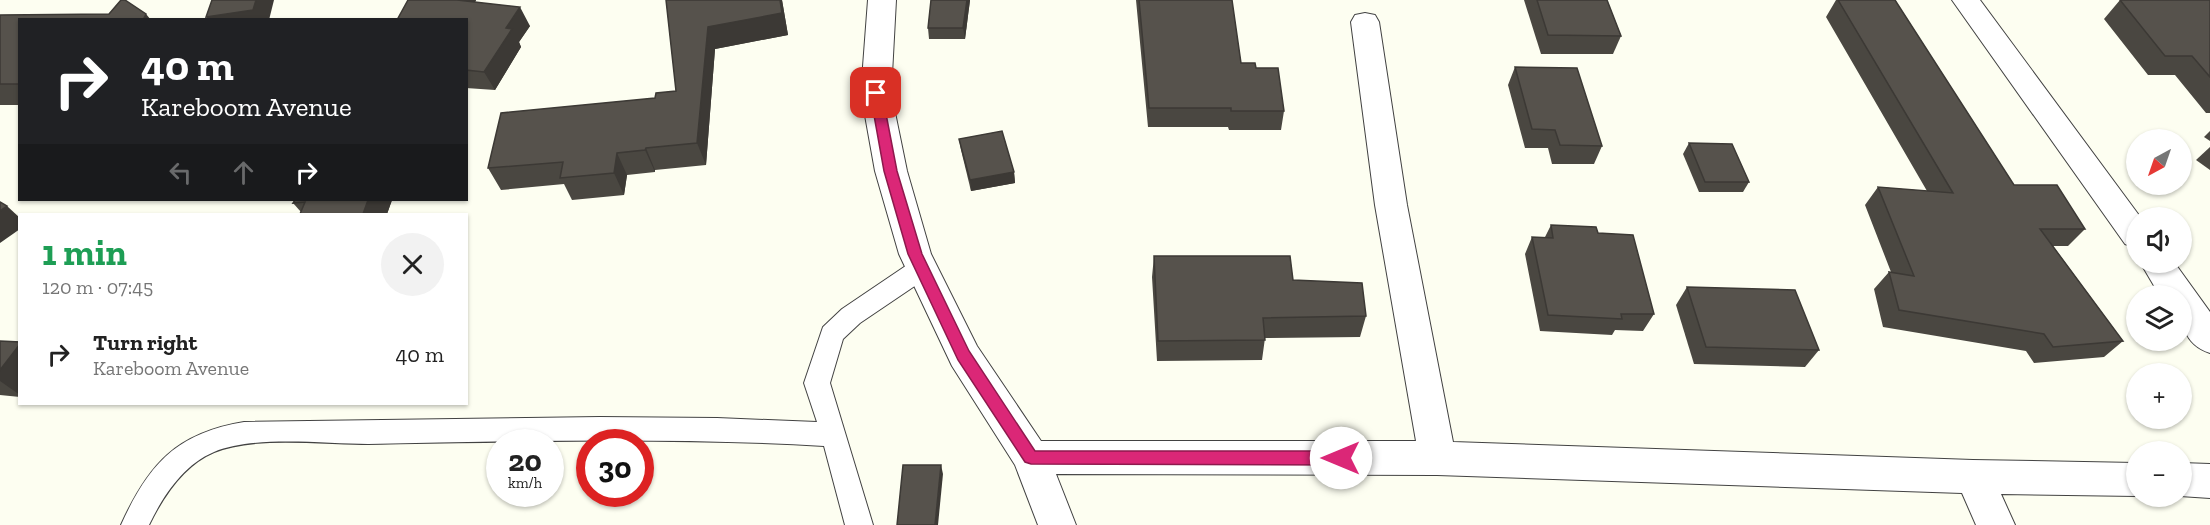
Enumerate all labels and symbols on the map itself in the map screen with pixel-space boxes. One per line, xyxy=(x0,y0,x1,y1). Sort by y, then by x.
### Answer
pin xyxy=(850,67,901,118)
north arrow xyxy=(2126,129,2192,195)
position arrow xyxy=(1309,426,1373,490)
speed limit sign: 30 xyxy=(576,429,654,507)

